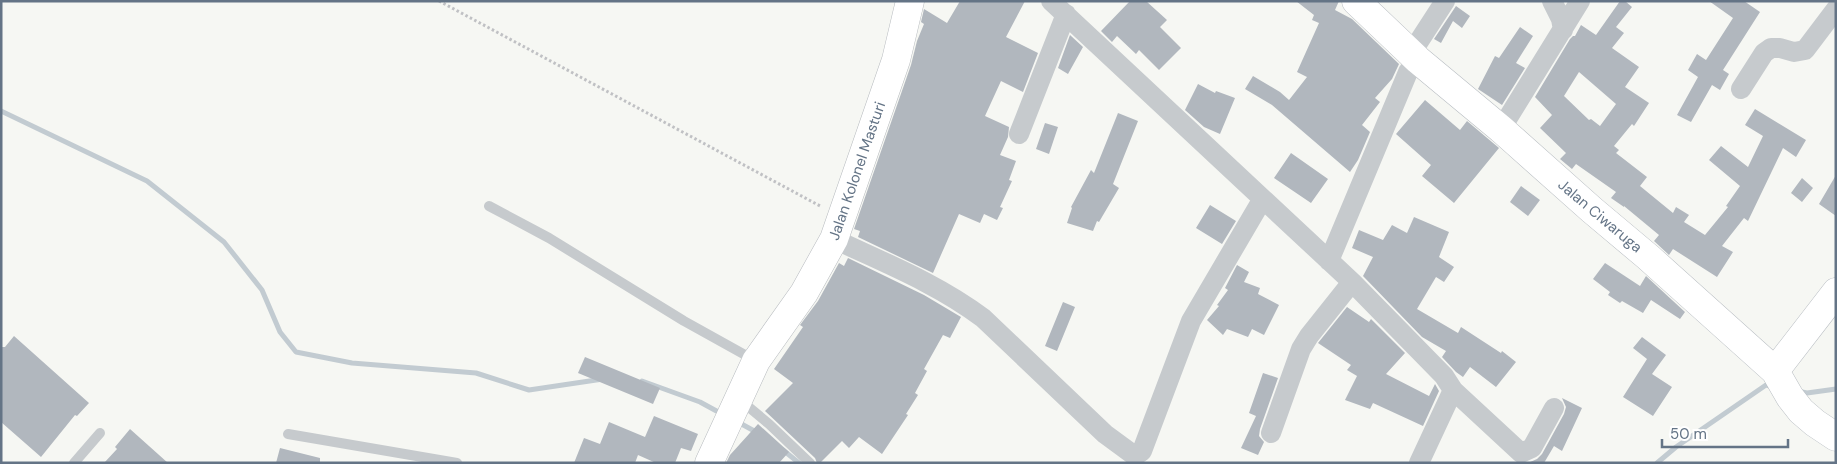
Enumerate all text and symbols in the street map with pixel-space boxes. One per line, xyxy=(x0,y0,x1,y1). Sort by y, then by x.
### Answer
street label: Jalan Kolonel Masturi xyxy=(824,99,890,243)
street label: Jalan Ciwaruga xyxy=(1554,175,1646,257)
scale bar xyxy=(1662,416,1788,448)
text: 50 m xyxy=(1670,424,1707,444)

